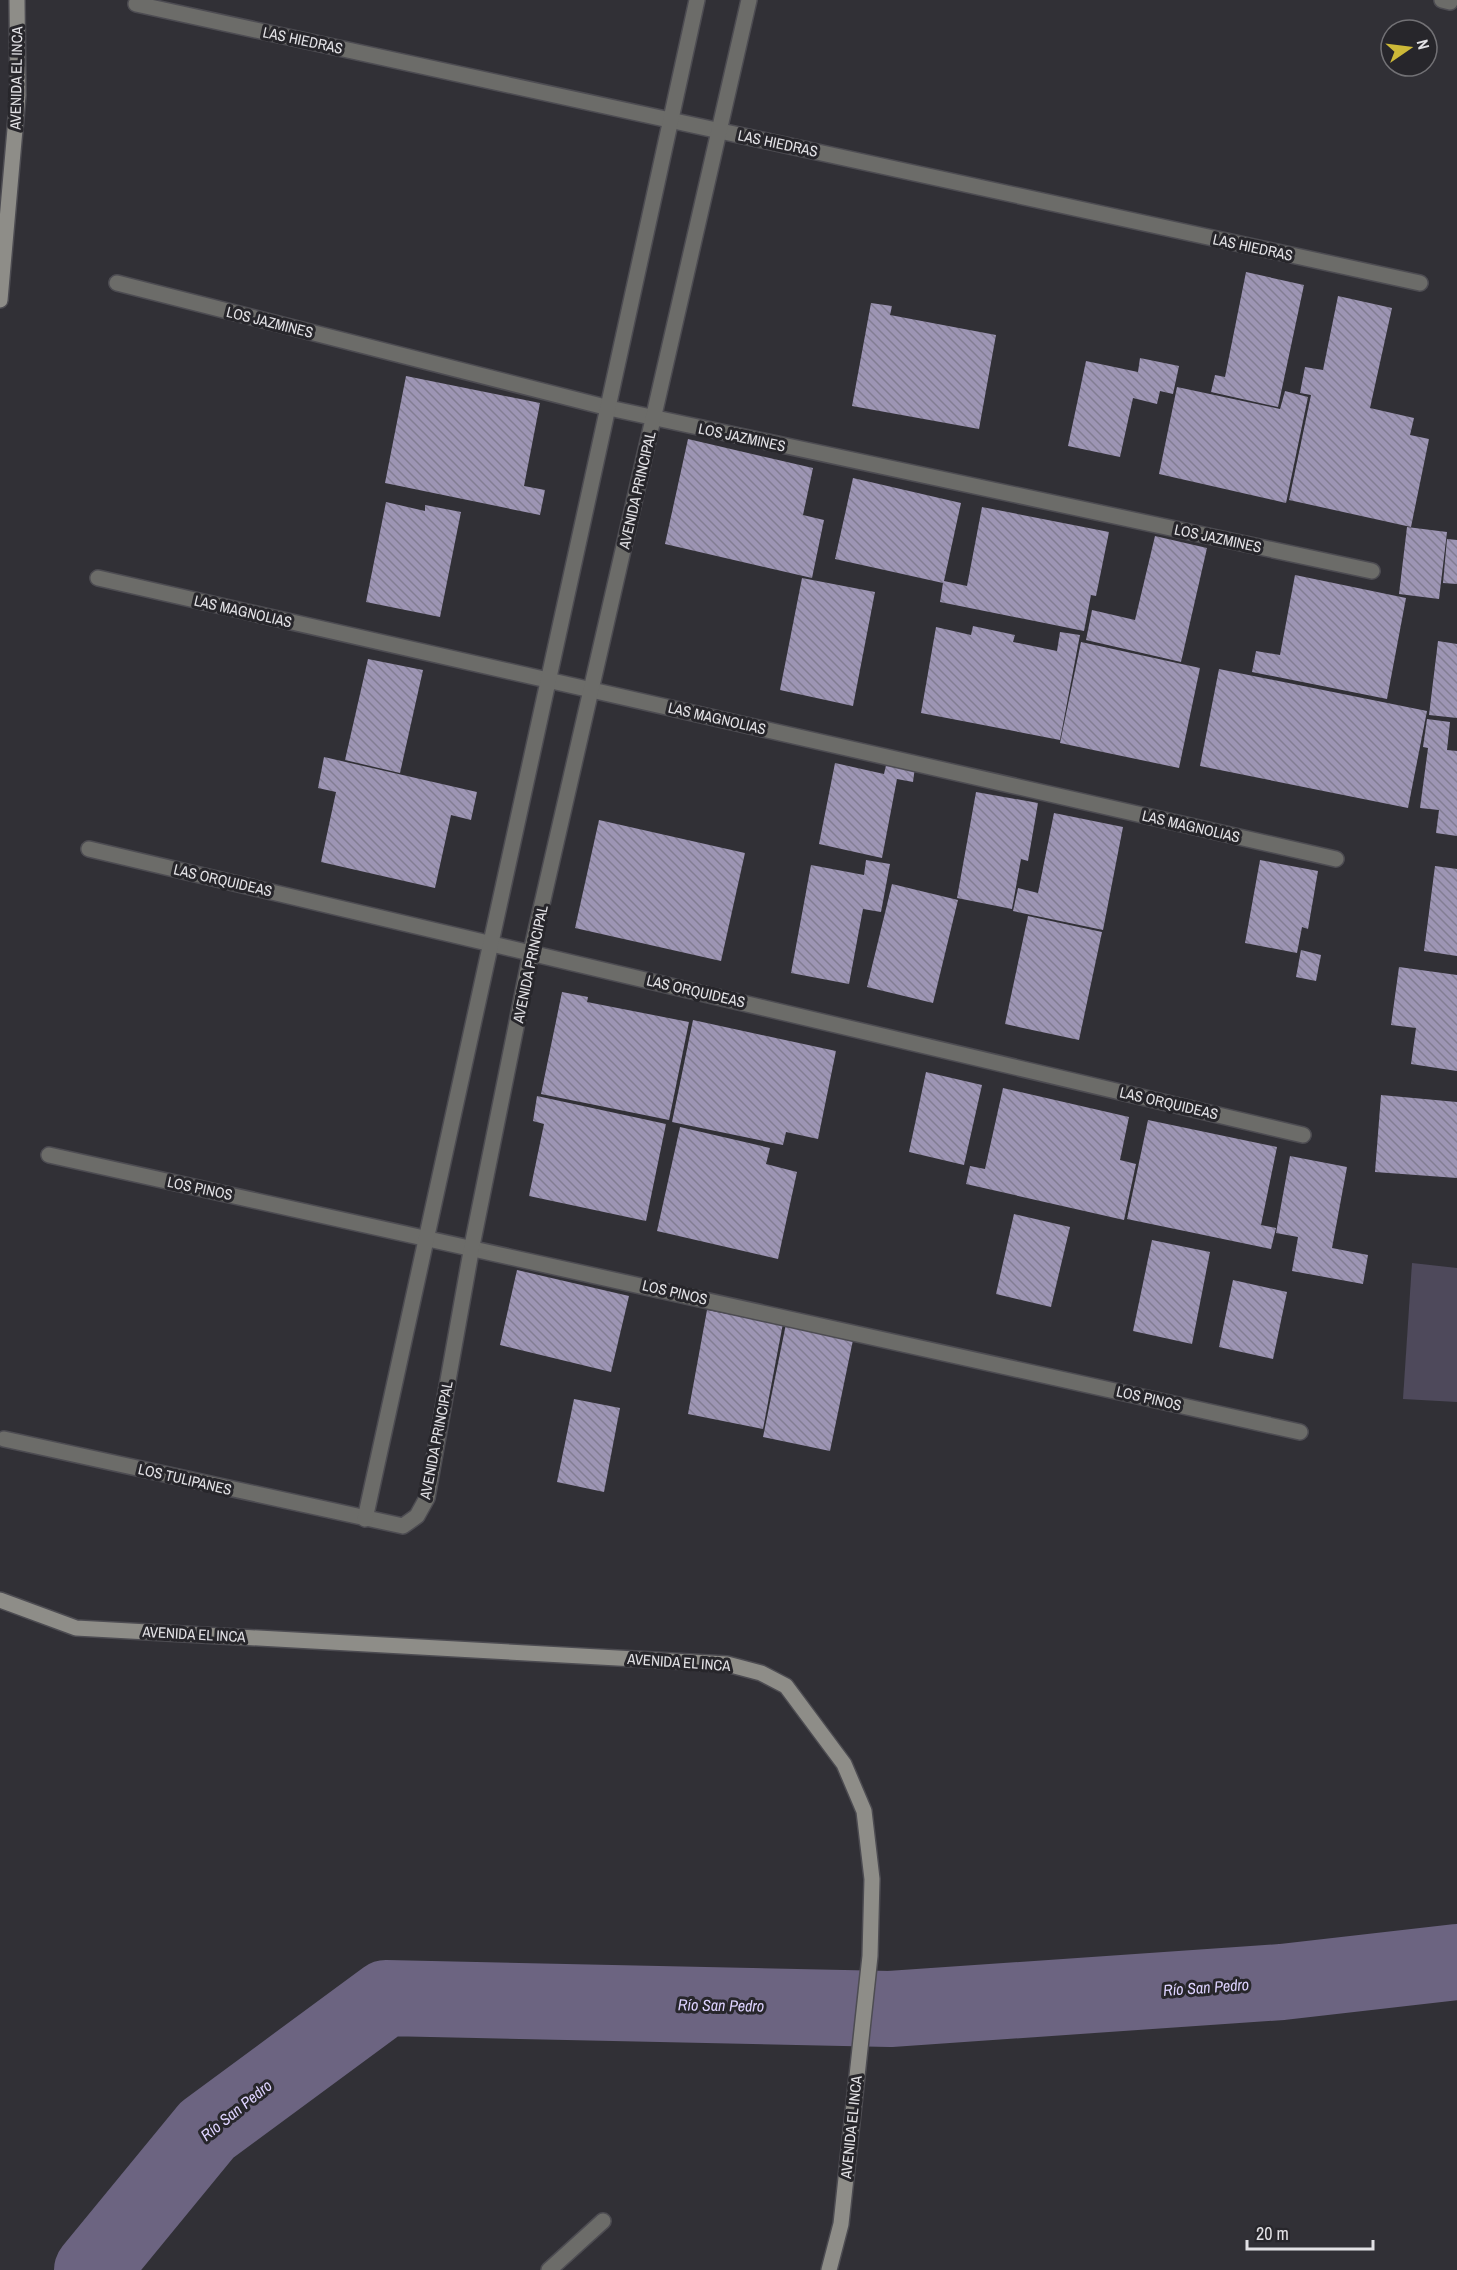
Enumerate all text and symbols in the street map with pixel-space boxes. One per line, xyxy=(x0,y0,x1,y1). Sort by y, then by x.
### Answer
north arrow xyxy=(1379,18,1439,78)
street label: LAS HIEDRAS xyxy=(261,21,345,59)
street label: AVENIDA EL INCA xyxy=(5,25,27,131)
text: N xyxy=(1412,37,1435,52)
street label: LAS HIEDRAS xyxy=(736,124,820,162)
street label: LAS HIEDRAS xyxy=(1211,228,1295,266)
street label: LOS JAZMINES xyxy=(224,301,316,343)
street label: LOS JAZMINES xyxy=(696,417,788,457)
street label: AVENIDA PRINCIPAL xyxy=(613,429,661,552)
street label: LOS JAZMINES xyxy=(1172,518,1264,558)
street label: LAS MAGNOLIAS xyxy=(192,590,294,632)
street label: LAS MAGNOLIAS xyxy=(666,697,768,739)
street label: LAS MAGNOLIAS xyxy=(1140,805,1242,847)
street label: LAS ORQUIDEAS xyxy=(172,858,274,902)
street label: AVENIDA PRINCIPAL xyxy=(507,903,553,1026)
street label: LAS ORQUIDEAS xyxy=(645,969,747,1013)
street label: LAS ORQUIDEAS xyxy=(1118,1081,1220,1125)
street label: LOS PINOS xyxy=(165,1171,235,1205)
street label: LOS PINOS xyxy=(640,1274,710,1310)
street label: AVENIDA PRINCIPAL xyxy=(414,1379,458,1502)
street label: LOS PINOS xyxy=(1114,1380,1184,1416)
street label: LOS TULIPANES xyxy=(136,1458,234,1500)
street label: AVENIDA EL INCA xyxy=(141,1621,247,1647)
street label: AVENIDA EL INCA xyxy=(626,1648,732,1676)
water label: Río San Pedro xyxy=(1162,1973,1250,2001)
water label: Río San Pedro xyxy=(678,1993,764,2017)
water label: Río San Pedro xyxy=(196,2074,276,2146)
street label: AVENIDA EL INCA xyxy=(835,2074,867,2180)
scale bar xyxy=(1247,2213,1373,2251)
text: 20 m xyxy=(1256,2221,1289,2246)

